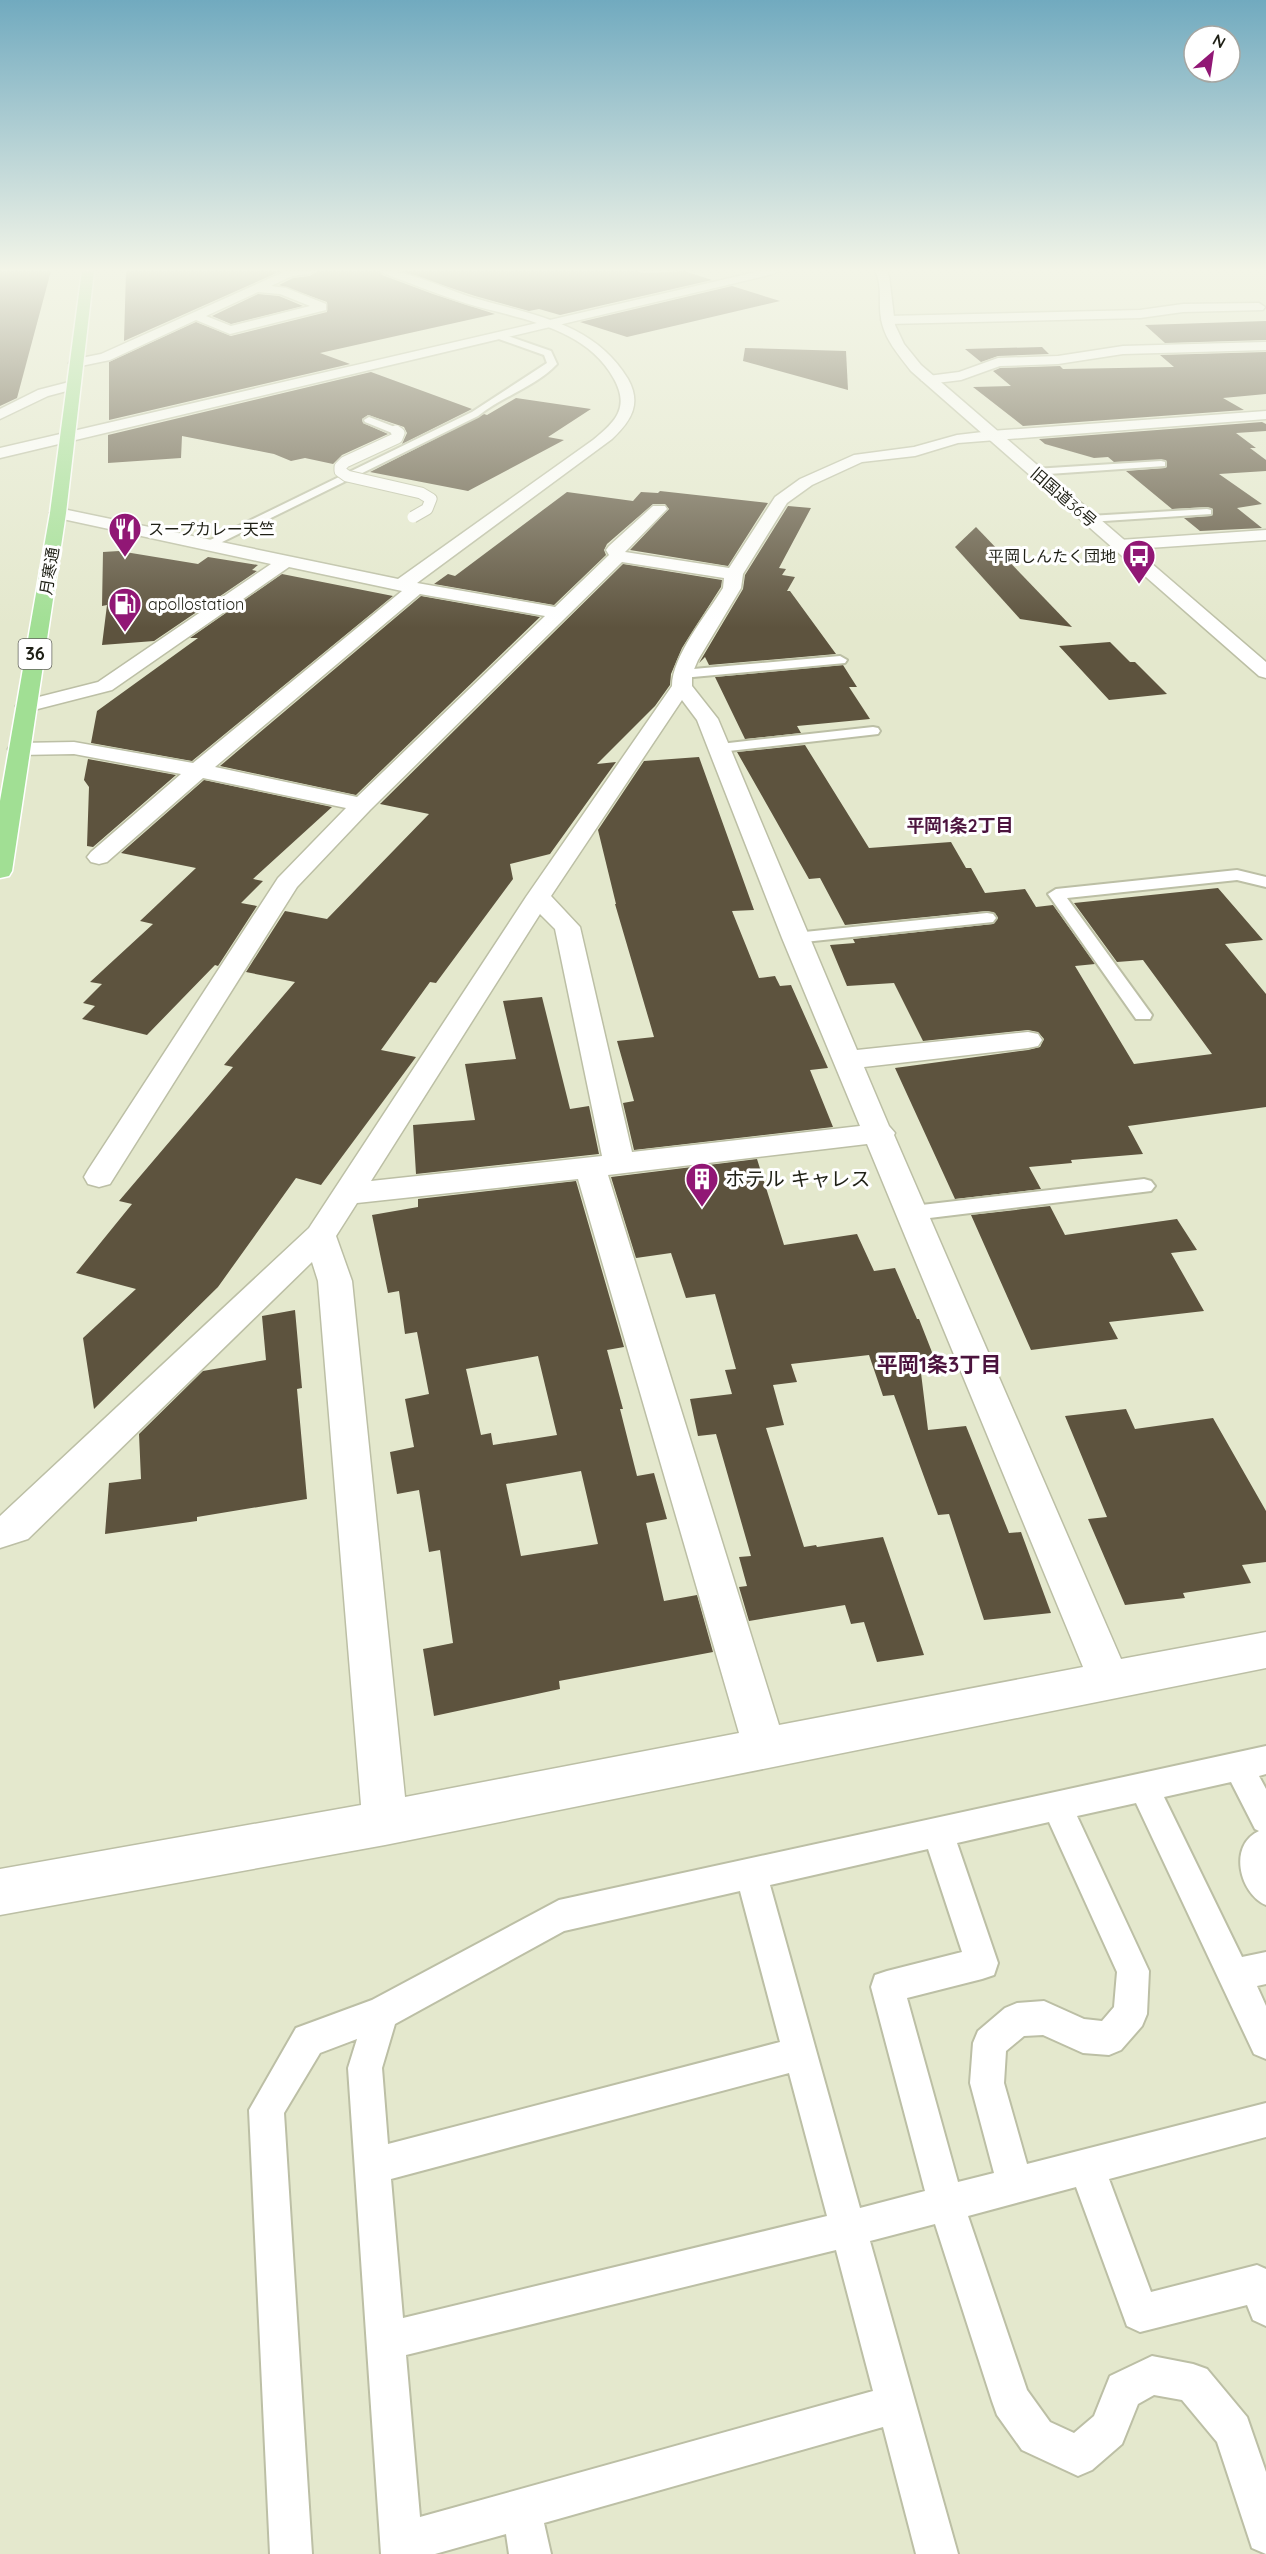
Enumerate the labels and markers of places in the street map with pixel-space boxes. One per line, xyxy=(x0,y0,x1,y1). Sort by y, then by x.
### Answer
restaurant icon: スープカレー天竺 xyxy=(107,511,143,558)
place label: スープカレー天竺 xyxy=(148,519,275,539)
bus stop icon: 平岡しんたく団地 xyxy=(1121,538,1157,585)
place label: 平岡しんたく団地 xyxy=(988,546,1116,566)
fuel station icon: apollostation xyxy=(107,586,143,633)
place label: apollostation xyxy=(148,594,244,614)
building icon: ホテル キャレス xyxy=(684,1161,720,1208)
place label: ホテル キャレス xyxy=(725,1166,870,1191)

